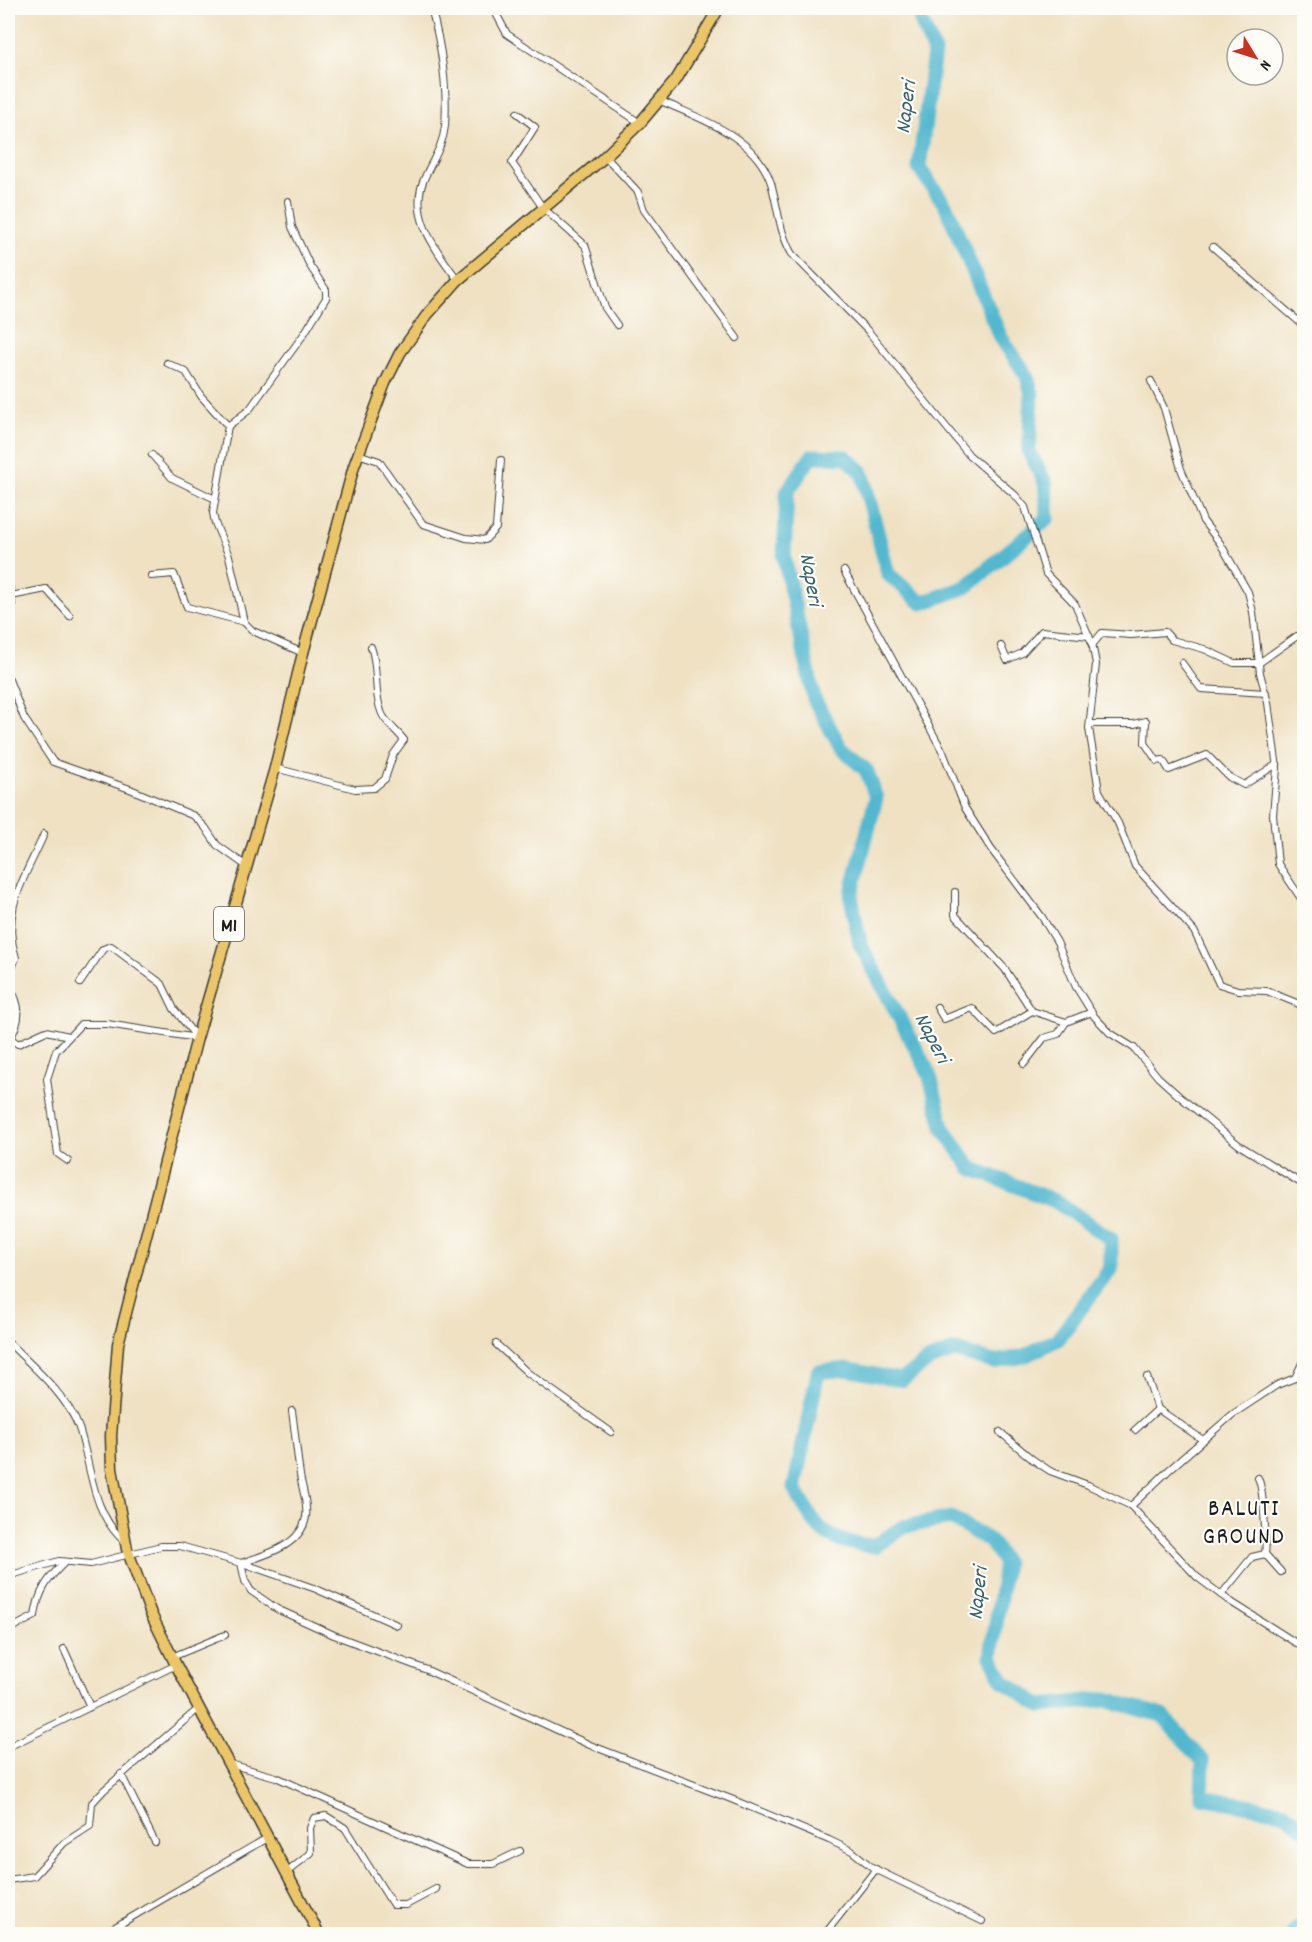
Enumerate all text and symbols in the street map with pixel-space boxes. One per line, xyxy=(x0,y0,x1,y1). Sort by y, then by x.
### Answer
north arrow xyxy=(1225,27,1285,87)
text: N xyxy=(1253,55,1276,75)
water label: Naperi xyxy=(889,76,926,136)
water label: Naperi xyxy=(790,551,830,611)
road number: M1 xyxy=(214,907,244,941)
water label: Naperi xyxy=(905,1008,958,1072)
district label: BALUTI GROUND xyxy=(1203,1493,1285,1555)
water label: Naperi xyxy=(961,1562,998,1621)

